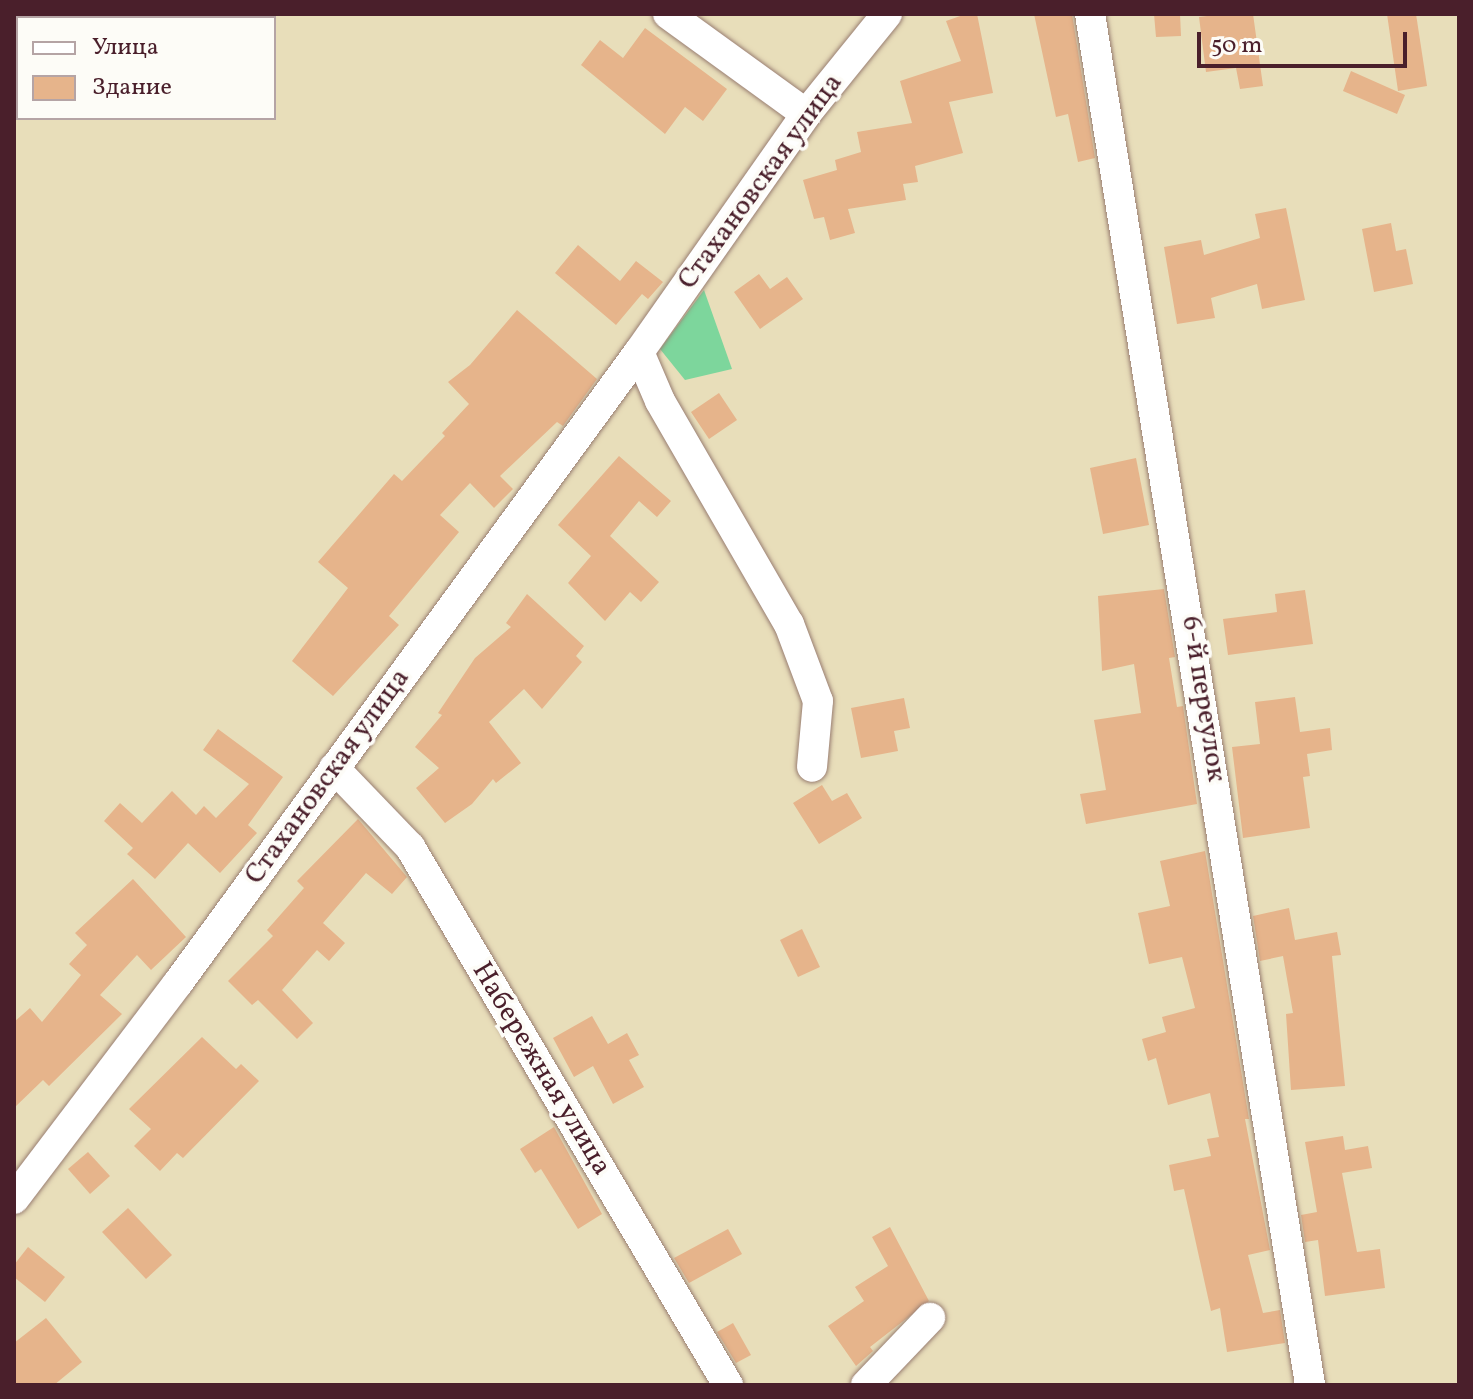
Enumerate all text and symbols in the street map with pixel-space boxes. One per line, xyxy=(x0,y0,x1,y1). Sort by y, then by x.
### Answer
legend xyxy=(16,16,276,120)
scale bar xyxy=(1201,16,1411,66)
text: 50 m xyxy=(1211,29,1263,63)
text: Улица xyxy=(92,31,159,65)
street label: Стахановская улица xyxy=(671,67,851,297)
text: Здание xyxy=(92,71,172,105)
street label: 6-й переулок xyxy=(1173,614,1233,784)
street label: Стахановская улица xyxy=(238,662,418,892)
street label: Набережная улица xyxy=(464,956,618,1182)

